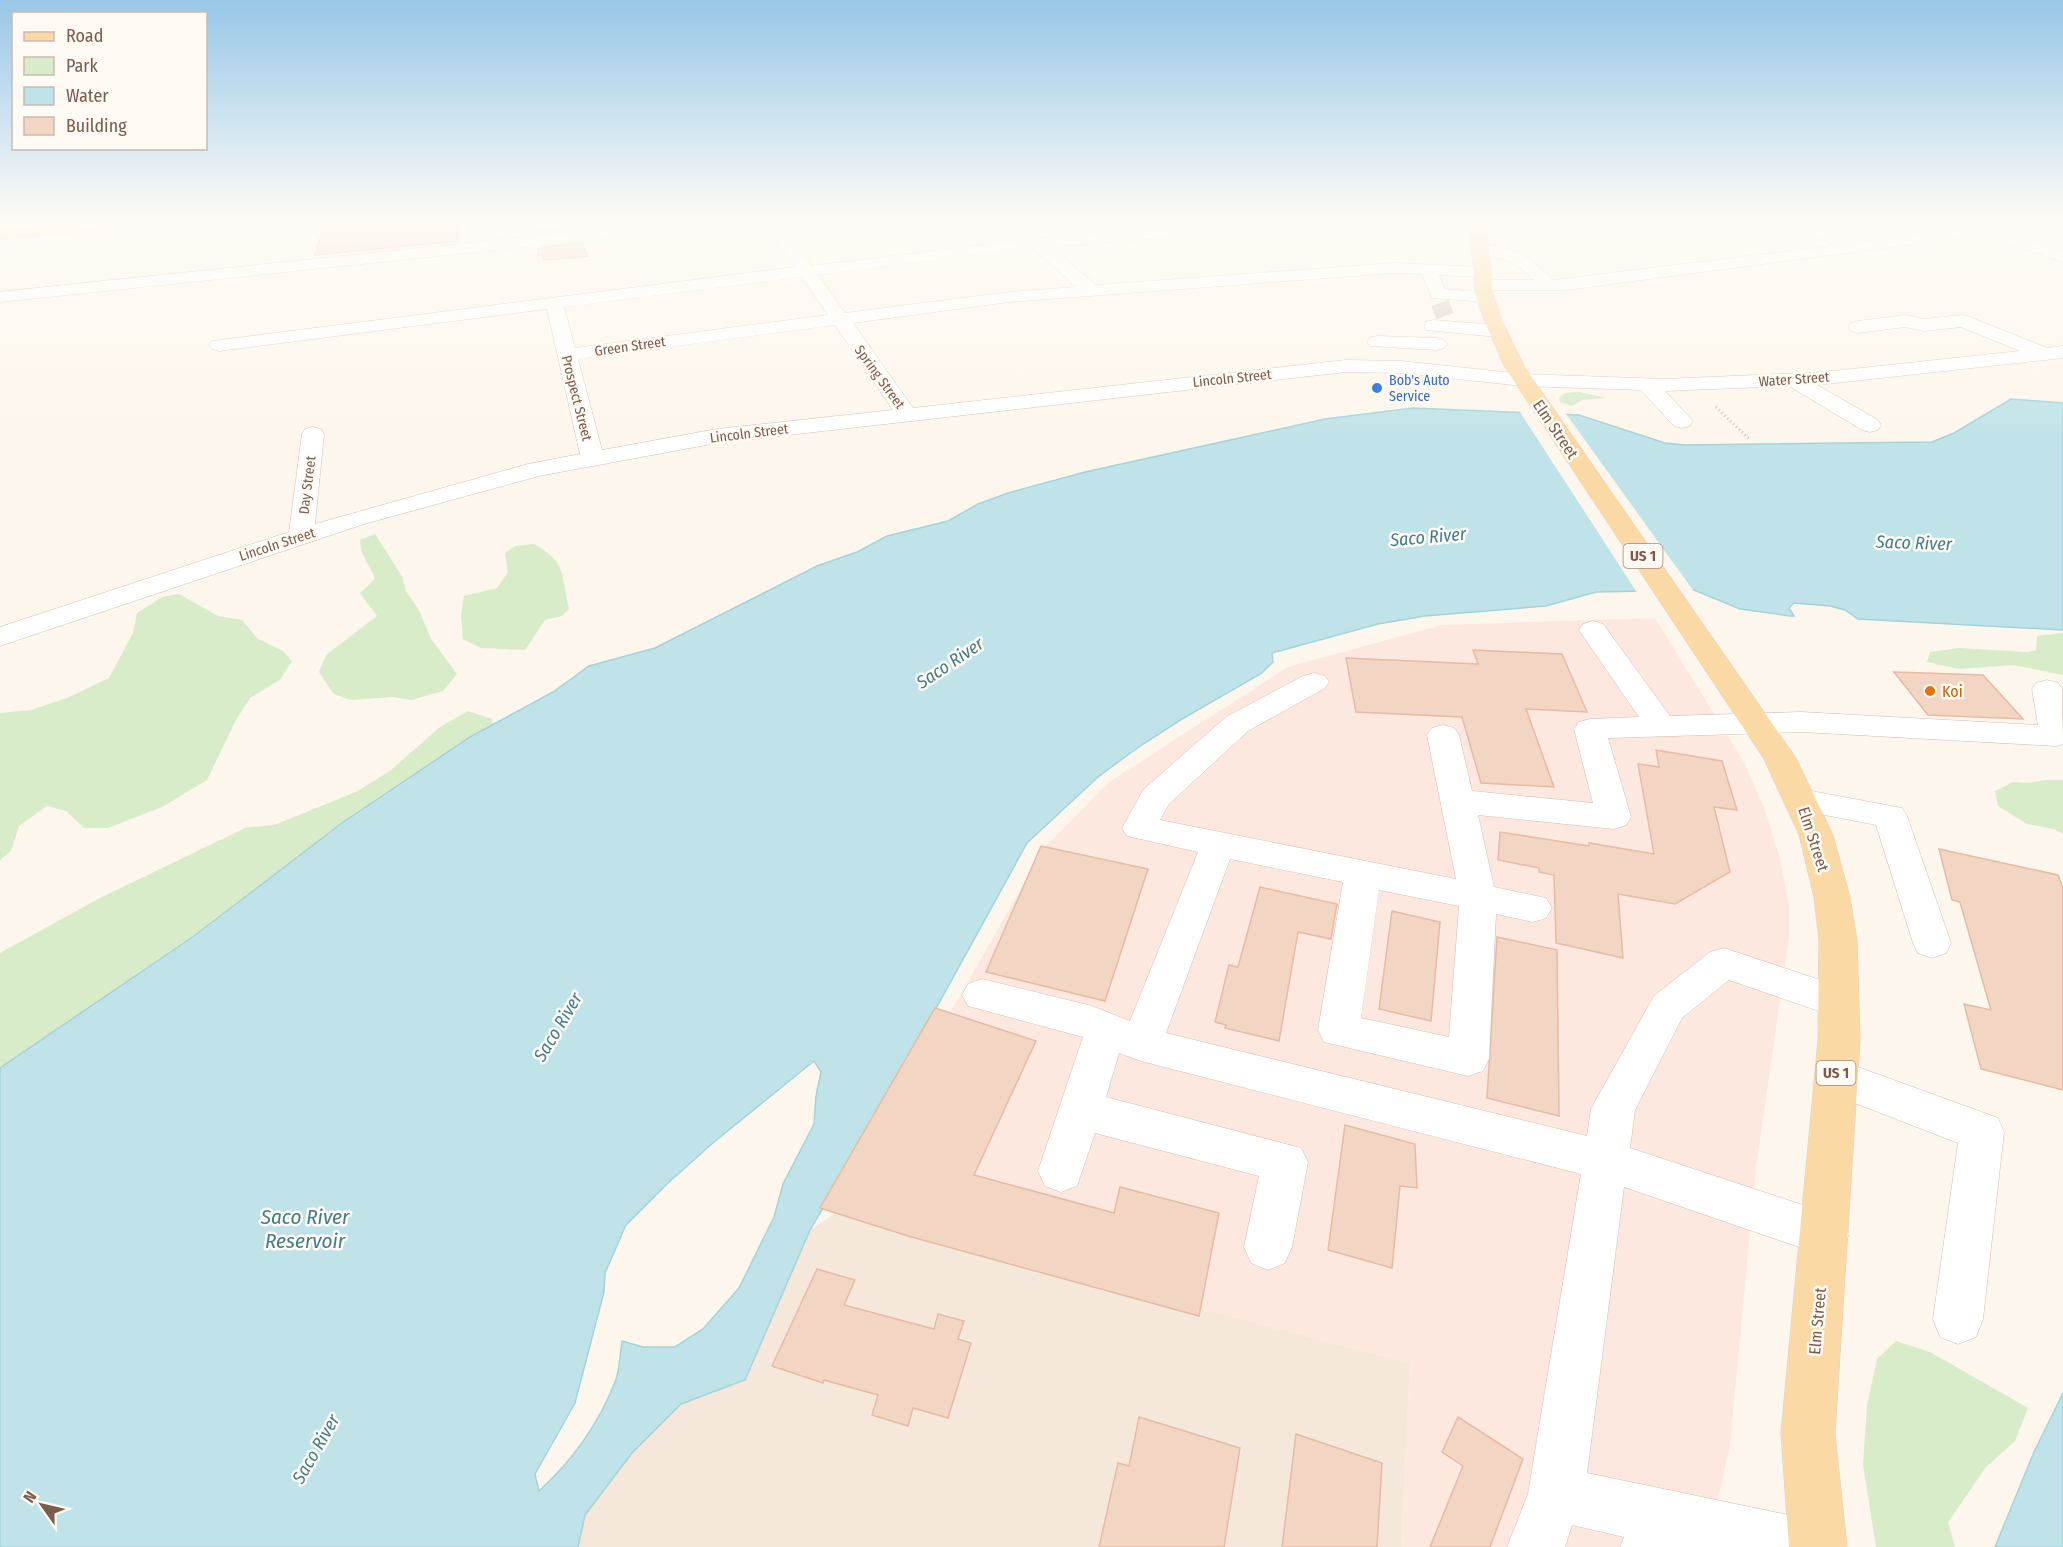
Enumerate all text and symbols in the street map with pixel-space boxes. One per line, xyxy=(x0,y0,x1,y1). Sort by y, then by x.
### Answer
legend xyxy=(12,12,207,150)
text: Road xyxy=(66,25,103,47)
text: Park xyxy=(66,55,99,77)
text: Water xyxy=(66,85,109,107)
text: Building xyxy=(66,115,127,137)
street label: Green Street xyxy=(594,333,667,360)
street label: Spring Street xyxy=(851,342,909,413)
street label: Prospect Street xyxy=(558,354,595,443)
street label: Lincoln Street xyxy=(1192,366,1273,391)
street label: Water Street xyxy=(1758,369,1830,390)
place label: Bob's Auto Service xyxy=(1389,372,1450,405)
marker: Bob's Auto Service xyxy=(1370,381,1384,395)
street label: Elm Street xyxy=(1529,396,1583,463)
street label: Lincoln Street xyxy=(709,420,790,447)
street label: Day Street xyxy=(295,455,320,515)
water label: Saco River xyxy=(1388,523,1468,551)
street label: Lincoln Street xyxy=(237,524,318,565)
water label: Saco River xyxy=(1875,531,1953,555)
road number: US 1 xyxy=(1624,544,1662,568)
water label: Saco River xyxy=(911,632,988,694)
place label: Koi xyxy=(1942,682,1963,701)
marker: Koi xyxy=(1923,684,1937,698)
street label: Elm Street xyxy=(1794,804,1833,875)
water label: Saco River xyxy=(528,988,587,1066)
road number: US 1 xyxy=(1816,1061,1856,1085)
water label: Saco River Reservoir xyxy=(260,1204,350,1254)
street label: Elm Street xyxy=(1805,1286,1830,1355)
water label: Saco River xyxy=(287,1410,345,1488)
north arrow xyxy=(12,1475,72,1535)
text: N xyxy=(19,1488,41,1506)

